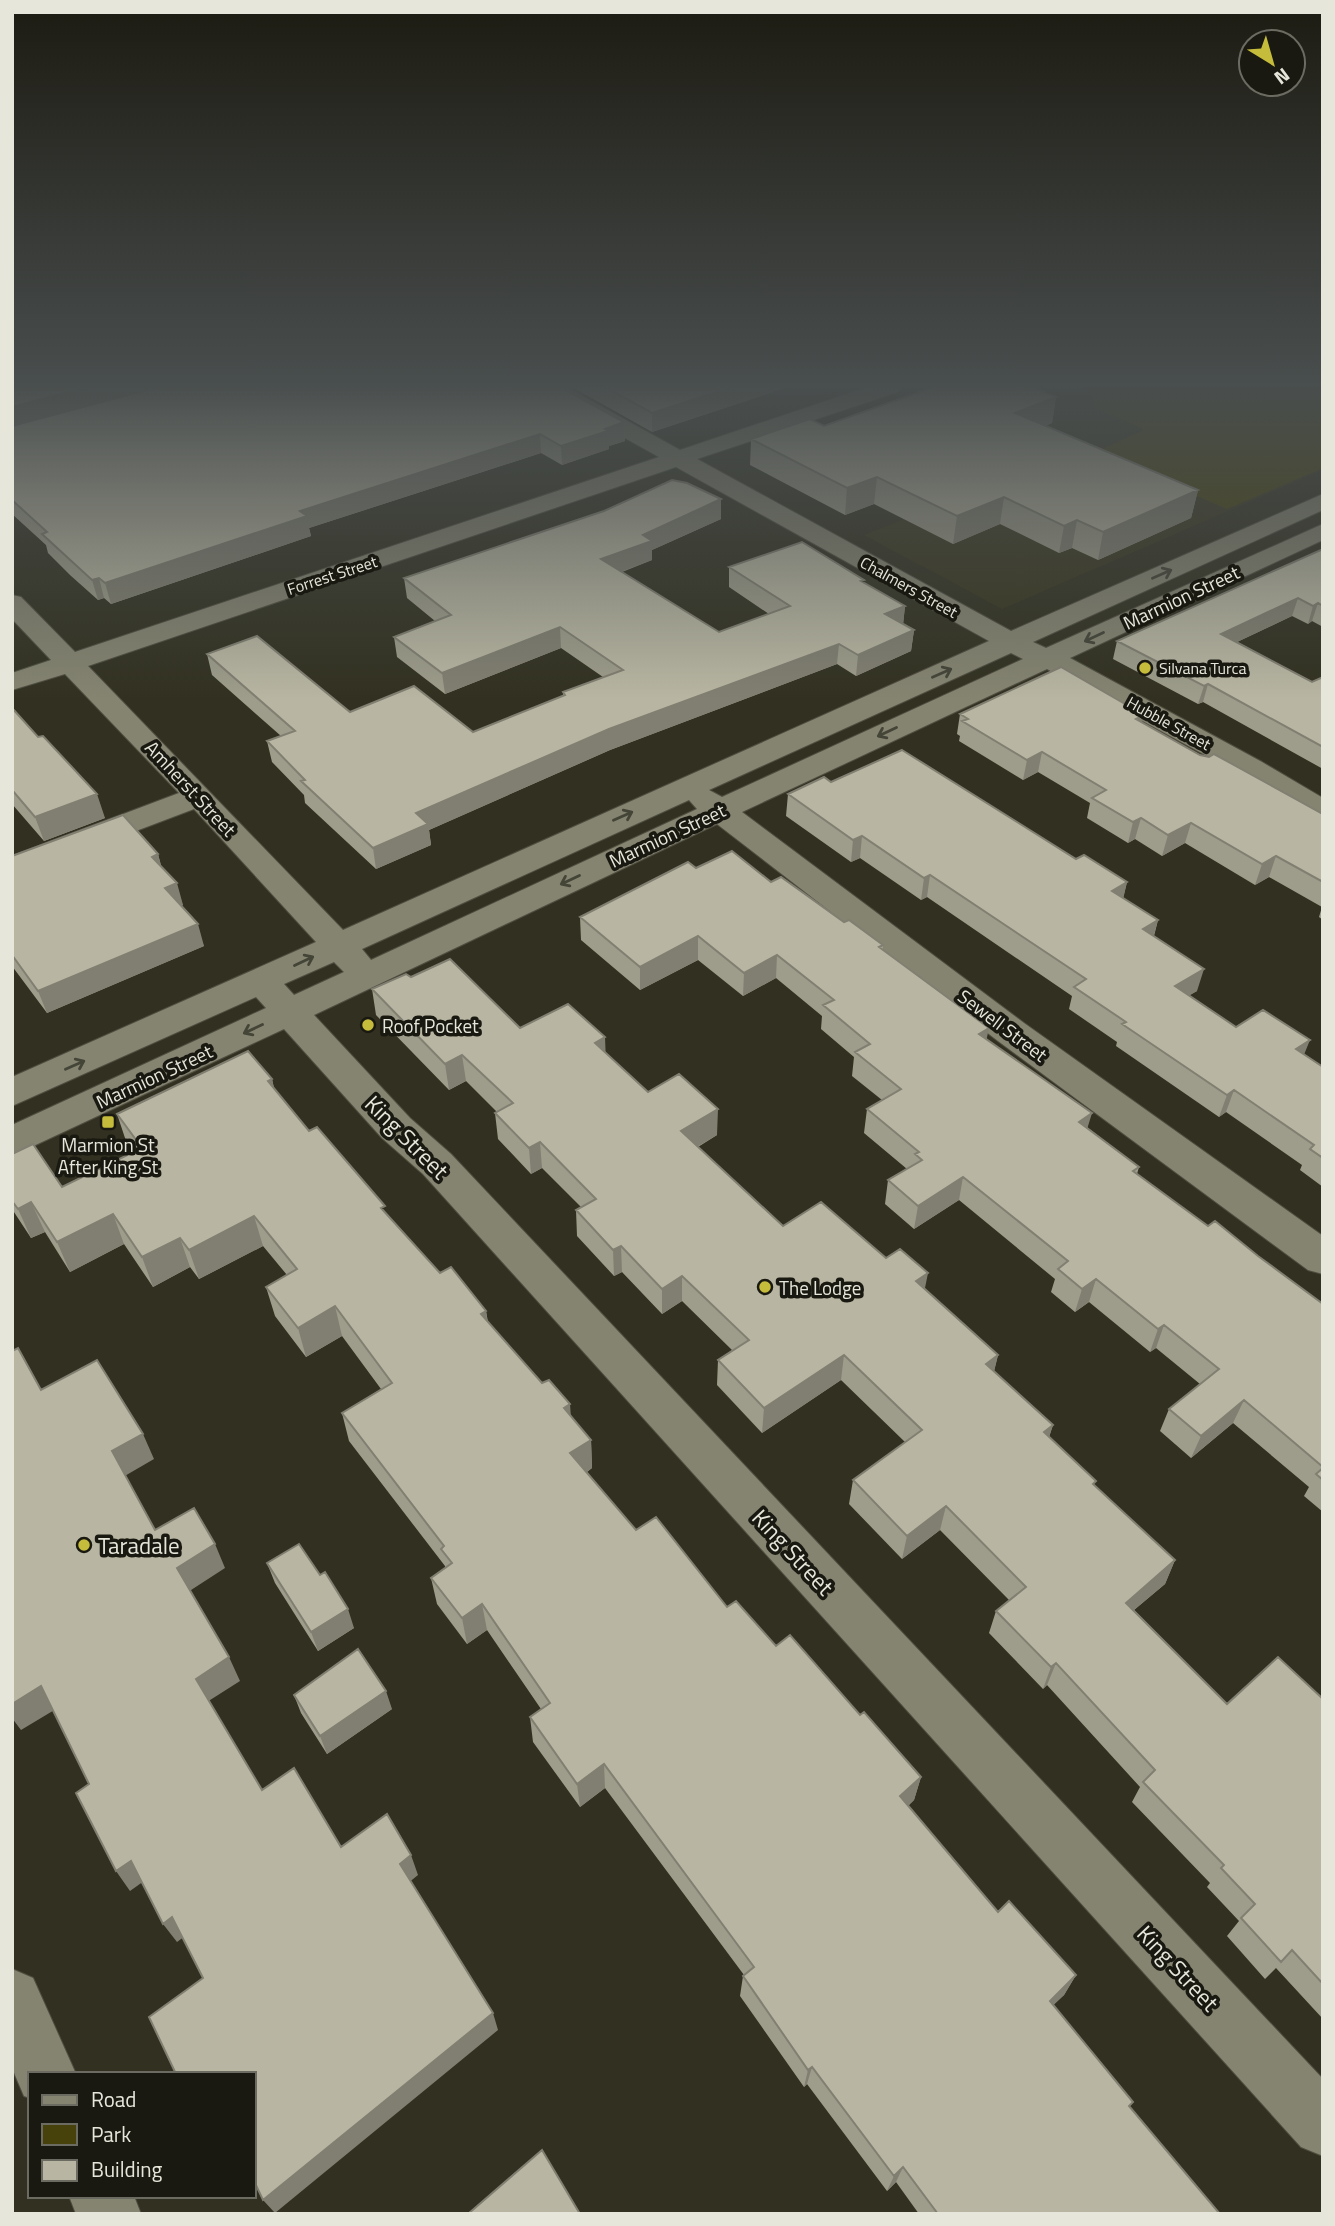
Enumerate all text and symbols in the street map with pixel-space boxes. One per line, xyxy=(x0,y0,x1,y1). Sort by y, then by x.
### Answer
north arrow xyxy=(1237,28,1307,98)
text: N xyxy=(1269,61,1297,93)
street label: Forrest Street xyxy=(284,549,380,601)
street label: Chalmers Street xyxy=(856,550,962,624)
street label: Marmion Street xyxy=(1118,557,1244,637)
one-way arrow xyxy=(1151,567,1172,580)
one-way arrow xyxy=(1084,631,1105,644)
place label: Silvana Turca xyxy=(1159,656,1246,680)
marker: Silvana Turca xyxy=(1137,660,1153,676)
one-way arrow xyxy=(931,666,952,679)
street label: Hubble Street xyxy=(1123,690,1216,756)
one-way arrow xyxy=(877,726,898,739)
street label: Amherst Street xyxy=(139,733,244,843)
street label: Marmion Street xyxy=(604,795,730,875)
one-way arrow xyxy=(612,809,633,822)
one-way arrow xyxy=(560,874,581,887)
one-way arrow xyxy=(293,954,314,968)
street label: Sewell Street xyxy=(952,982,1054,1069)
place label: Roof Pocket xyxy=(382,1011,479,1040)
marker: Roof Pocket xyxy=(360,1017,376,1033)
one-way arrow xyxy=(243,1023,264,1036)
street label: Marmion Street xyxy=(91,1036,217,1116)
one-way arrow xyxy=(63,1058,85,1071)
street label: King Street xyxy=(357,1087,457,1187)
marker: Marmion St After King St xyxy=(100,1114,116,1130)
place label: Marmion St After King St xyxy=(58,1130,159,1181)
place label: The Lodge xyxy=(779,1273,861,1302)
marker: The Lodge xyxy=(757,1279,773,1295)
street label: King Street xyxy=(744,1501,842,1603)
place label: Taradale xyxy=(98,1528,180,1563)
marker: Taradale xyxy=(76,1537,92,1553)
street label: King Street xyxy=(1129,1917,1227,2019)
legend xyxy=(28,2072,256,2198)
text: Road xyxy=(91,2083,136,2115)
text: Park xyxy=(91,2118,131,2150)
text: Building xyxy=(91,2153,163,2185)

